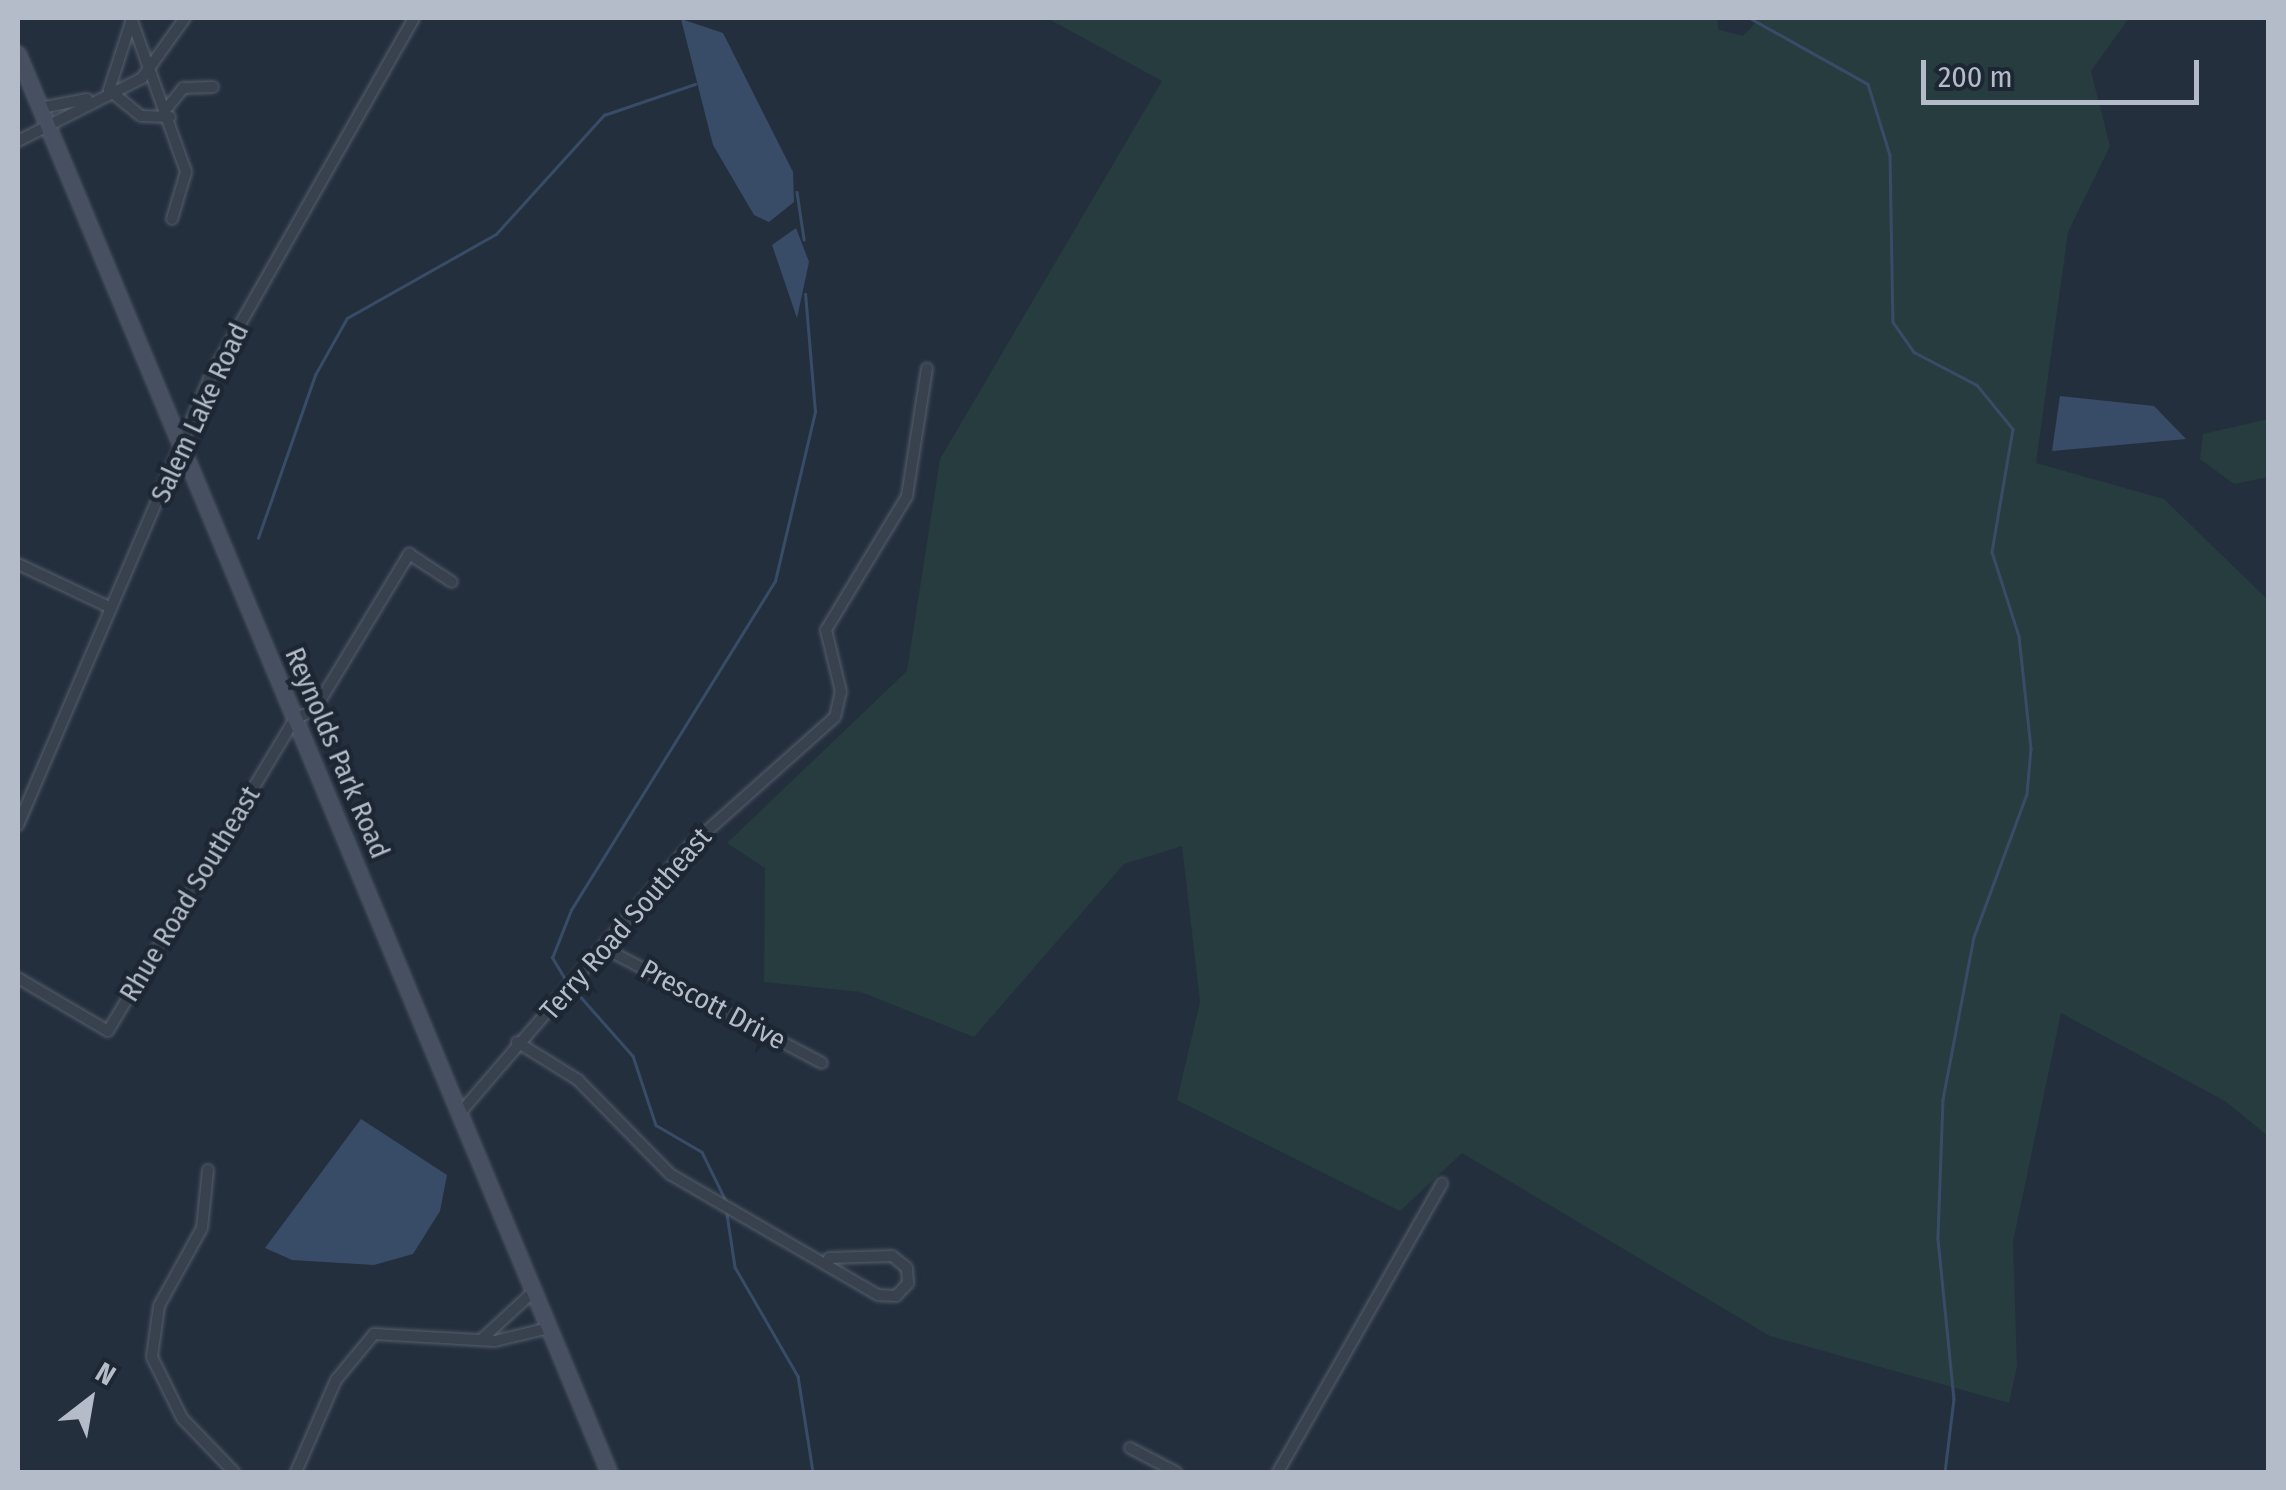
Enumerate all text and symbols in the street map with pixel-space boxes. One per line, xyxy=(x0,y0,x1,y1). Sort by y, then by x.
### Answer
scale bar xyxy=(1926,40,2204,102)
text: 200 m xyxy=(1938,59,2013,95)
street label: Salem Lake Road xyxy=(144,318,256,508)
street label: Reynolds Park Road xyxy=(277,643,397,863)
street label: Rhue Road Southeast xyxy=(112,780,268,1008)
street label: Terry Road Southeast xyxy=(533,821,719,1027)
street label: Prescott Drive xyxy=(635,953,791,1057)
north arrow xyxy=(40,1350,140,1450)
text: N xyxy=(90,1355,121,1392)

